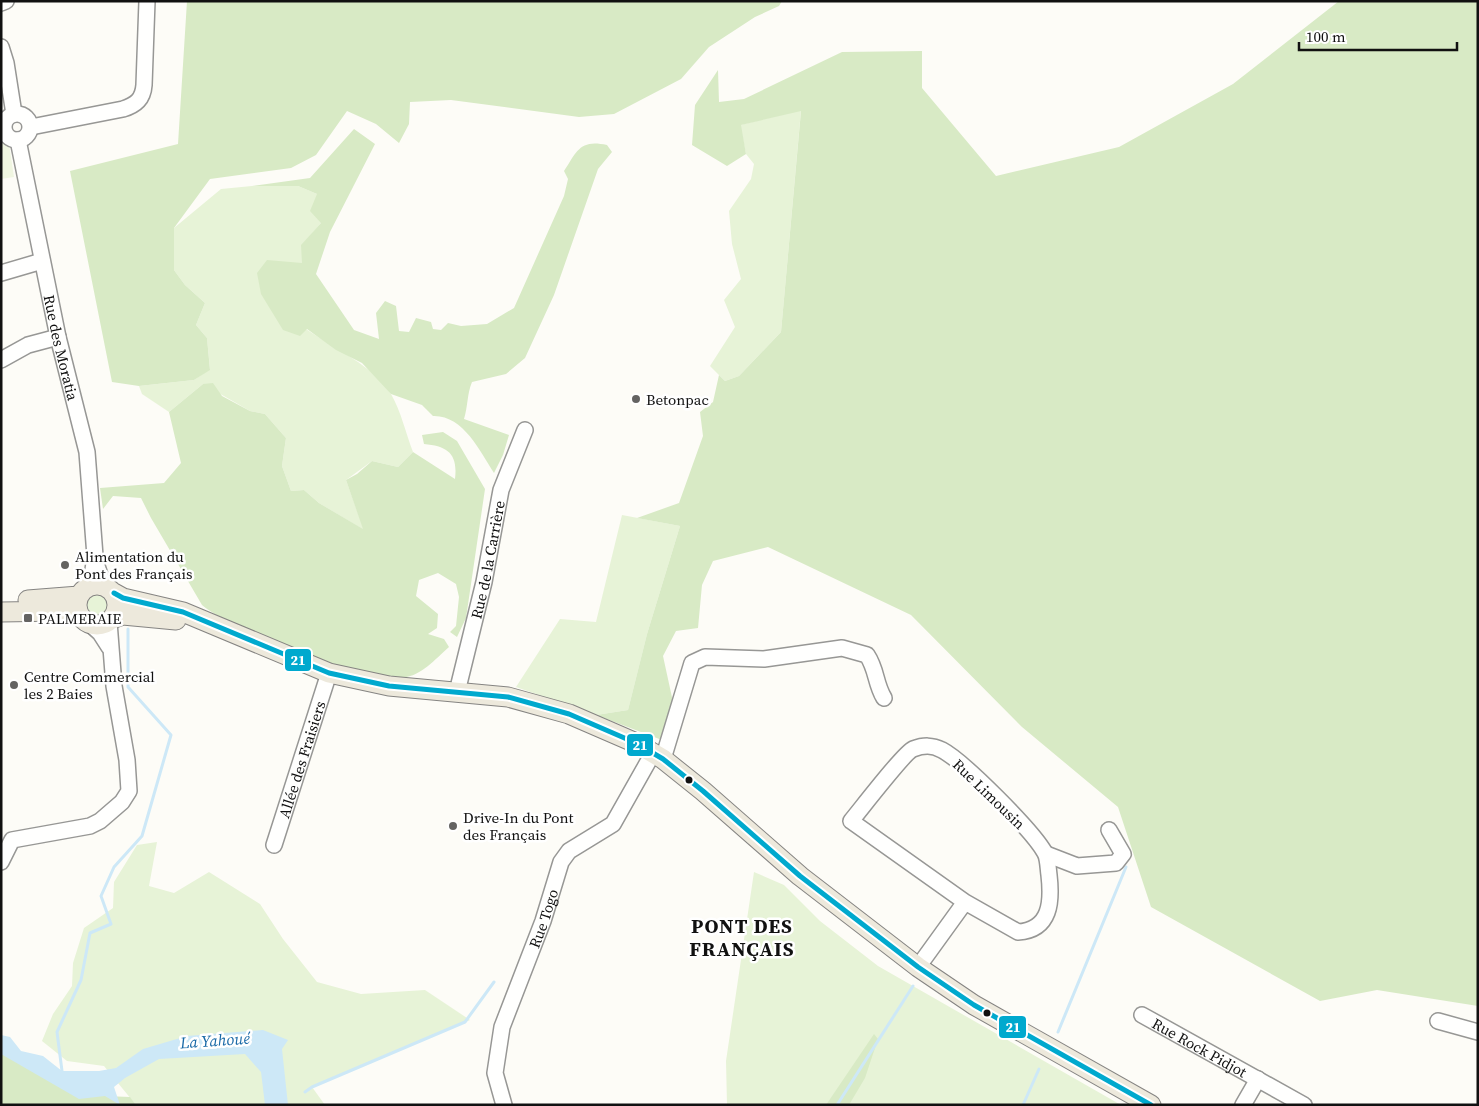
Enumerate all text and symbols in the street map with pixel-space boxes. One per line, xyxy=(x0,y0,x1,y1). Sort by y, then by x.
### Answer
scale bar xyxy=(1299,20,1456,52)
text: 100 m xyxy=(1306,26,1346,47)
street label: Rue des Moratia xyxy=(39,293,84,403)
place label: Betonpac xyxy=(646,389,709,410)
marker: Betonpac xyxy=(630,393,642,405)
street label: Rue de la Carrière xyxy=(465,498,509,621)
place label: Alimentation du Pont des Français xyxy=(75,546,192,584)
marker: Alimentation du Pont des Français xyxy=(59,559,71,571)
place label: PALMERAIE xyxy=(38,608,121,629)
marker: PALMERAIE xyxy=(22,612,34,624)
line badge: 21 xyxy=(284,648,312,672)
text: 21 xyxy=(290,650,306,670)
place label: Centre Commercial les 2 Baies xyxy=(24,666,155,704)
marker: Centre Commercial les 2 Baies xyxy=(8,679,20,691)
street label: Allée des Fraisiers xyxy=(273,698,330,821)
line badge: 21 xyxy=(626,733,654,757)
text: 21 xyxy=(632,735,648,755)
street label: Rue Limousin xyxy=(948,754,1030,834)
unlabelled marker xyxy=(684,775,694,785)
place label: Drive-In du Pont des Français xyxy=(463,807,574,845)
marker: Drive-In du Pont des Français xyxy=(447,820,459,832)
street label: Rue Togo xyxy=(523,886,563,951)
district label: PONT DES FRANÇAIS xyxy=(689,912,795,963)
unlabelled marker xyxy=(982,1008,992,1018)
street label: Rue Rock Pidjot xyxy=(1149,1012,1251,1082)
line badge: 21 xyxy=(998,1015,1027,1039)
text: 21 xyxy=(1005,1017,1021,1037)
water label: La Yahoué xyxy=(178,1026,252,1053)

